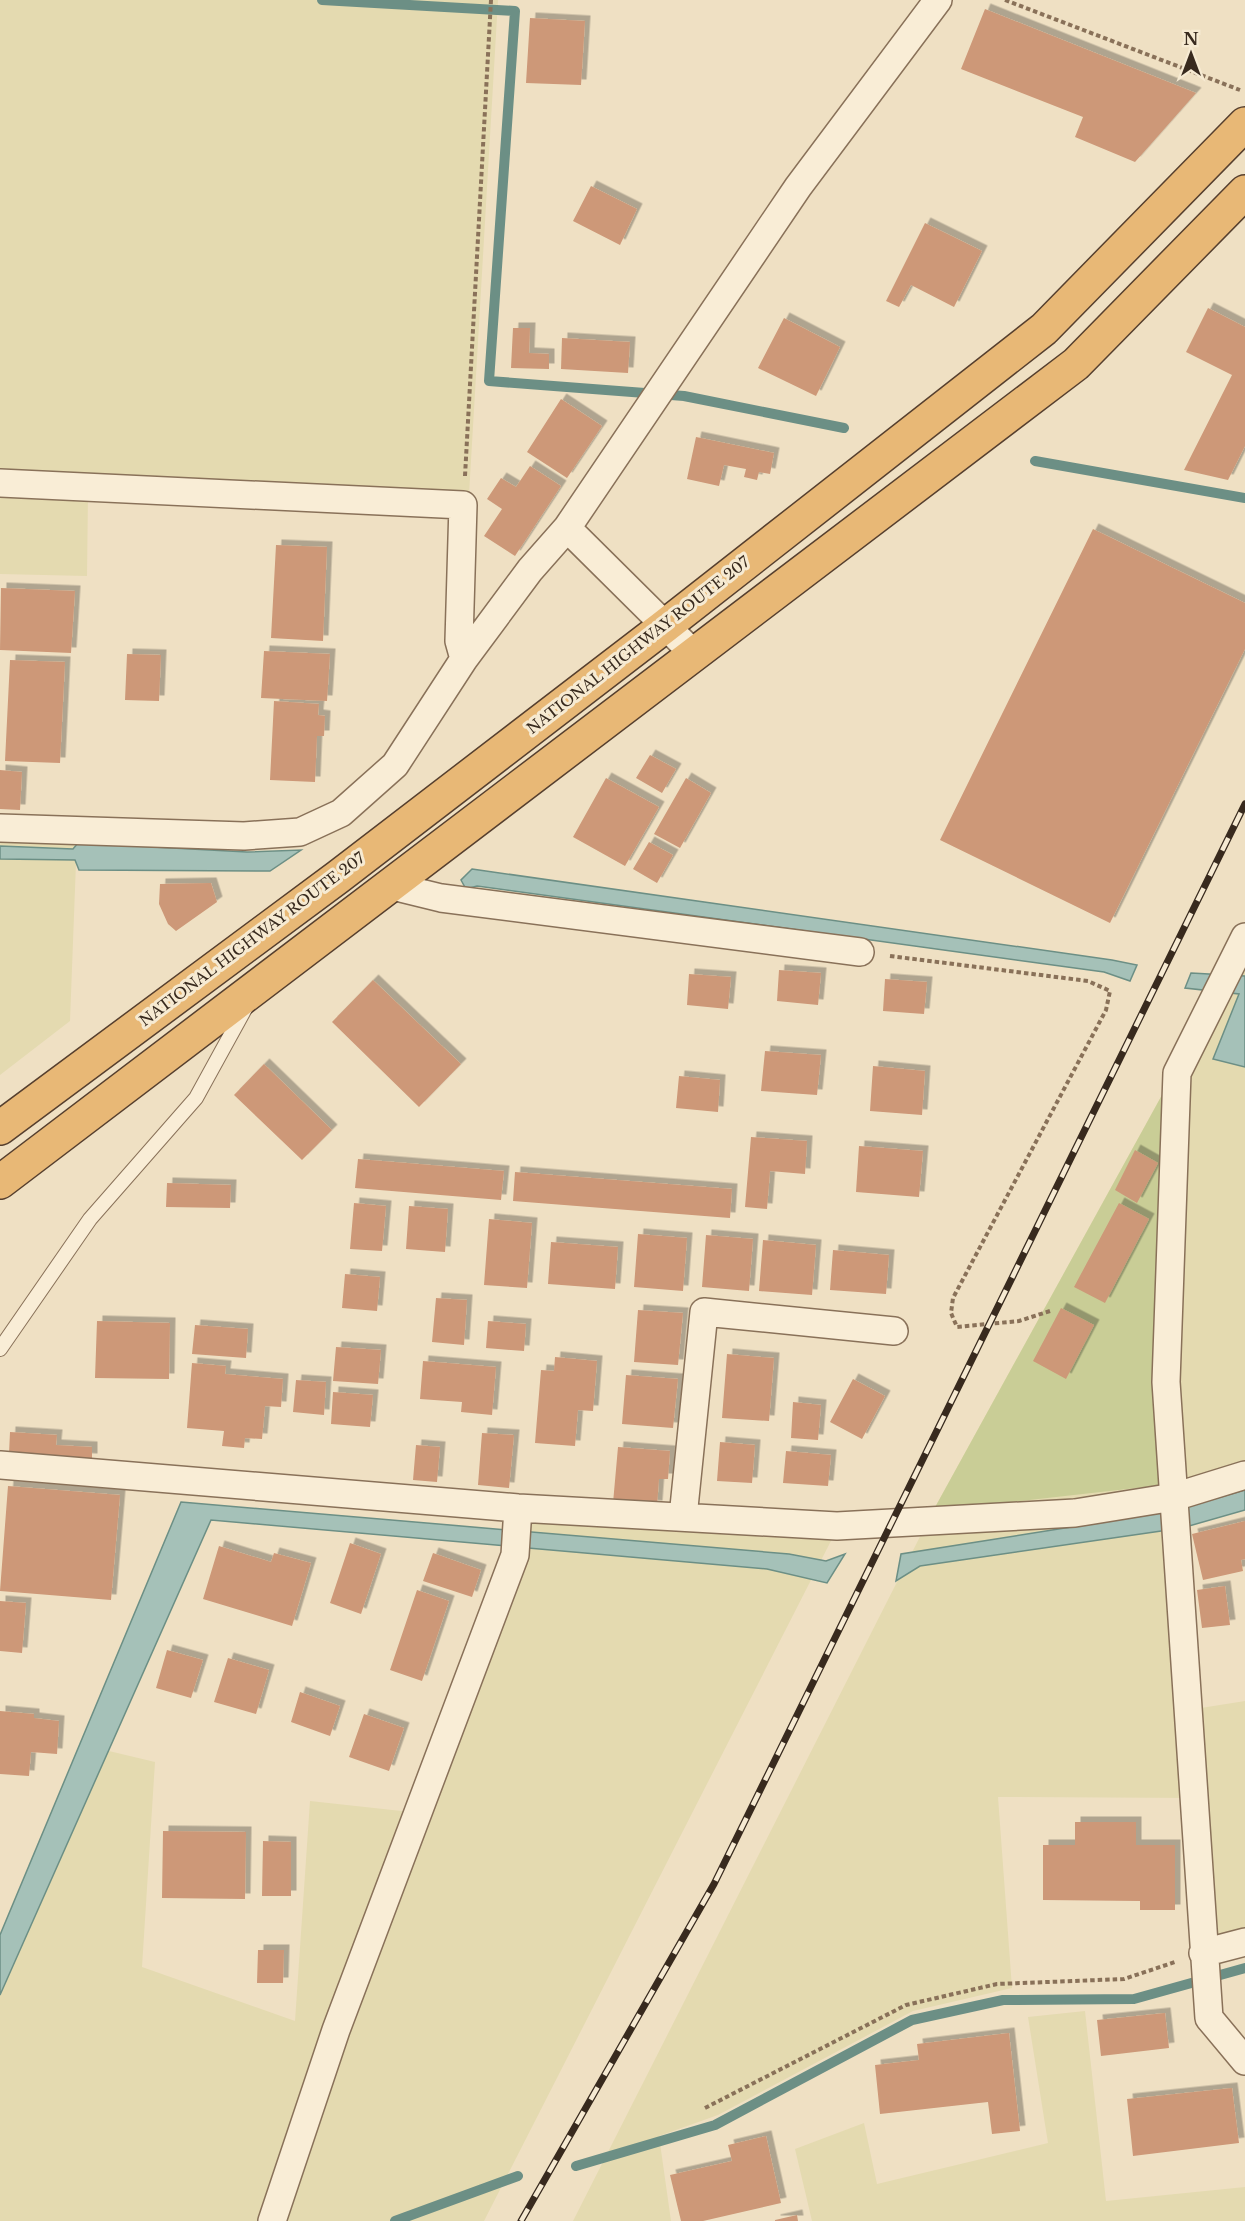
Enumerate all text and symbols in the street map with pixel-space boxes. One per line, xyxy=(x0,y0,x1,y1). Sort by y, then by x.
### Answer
north arrow xyxy=(1161,24,1221,84)
text: N xyxy=(1183,29,1199,49)
street label: NATIONAL HIGHWAY ROUTE 207 xyxy=(523,552,754,738)
street label: NATIONAL HIGHWAY ROUTE 207 xyxy=(135,848,369,1030)

